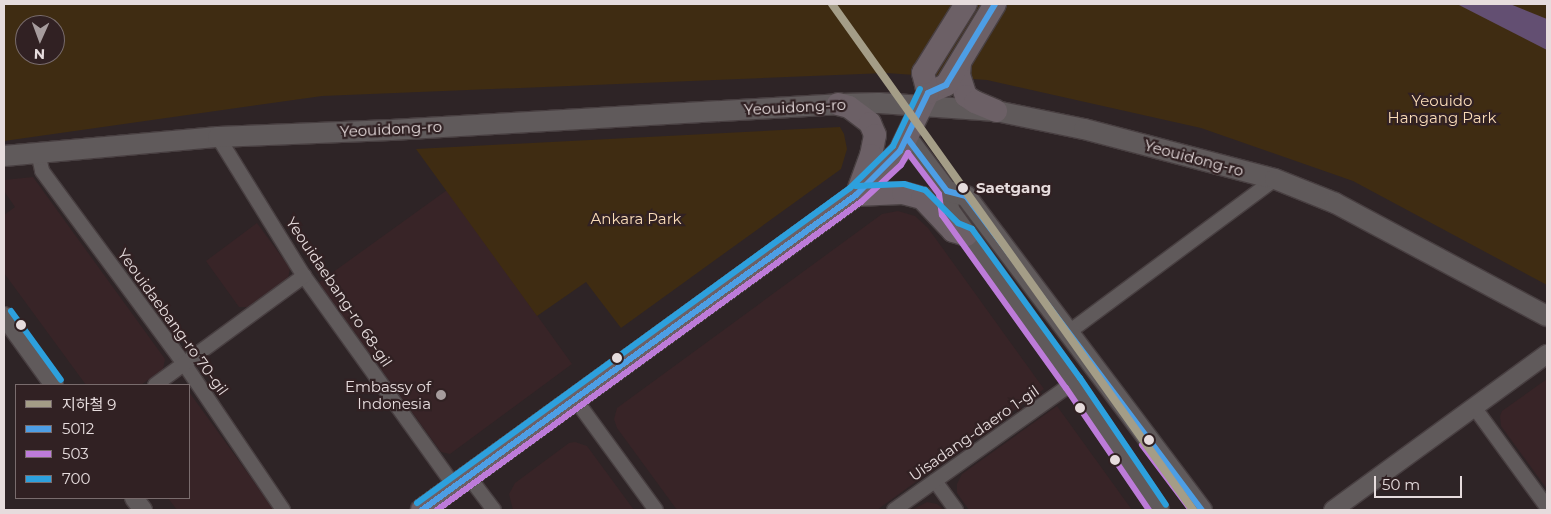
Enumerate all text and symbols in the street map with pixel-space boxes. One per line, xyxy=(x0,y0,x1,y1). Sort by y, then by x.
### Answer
north arrow xyxy=(15,15,65,65)
text: N xyxy=(34,45,45,63)
park label: Yeouido Hangang Park xyxy=(1388,91,1496,126)
street label: Yeouidong-ro xyxy=(744,95,846,119)
street label: Yeouidong-ro xyxy=(340,117,442,141)
street label: Yeouidong-ro xyxy=(1142,136,1246,180)
marker: Saetgang xyxy=(954,179,972,197)
place label: Saetgang xyxy=(976,179,1051,197)
park label: Ankara Park xyxy=(590,210,682,228)
street label: Yeouidaebang-ro 68-gil xyxy=(282,214,396,370)
street label: Yeouidaebang-ro 70-gil xyxy=(114,245,232,399)
unlabelled marker xyxy=(16,320,26,330)
unlabelled marker xyxy=(612,353,622,363)
place label: Embassy of Indonesia xyxy=(345,377,431,412)
street label: Uisadang-daero 1-gil xyxy=(906,381,1042,485)
legend xyxy=(15,384,190,499)
marker: Embassy of Indonesia xyxy=(435,389,447,401)
text: 지하철 9 xyxy=(62,395,116,414)
unlabelled marker xyxy=(1075,403,1085,413)
text: 5012 xyxy=(62,419,94,438)
unlabelled marker xyxy=(1144,435,1154,445)
text: 503 xyxy=(62,444,89,463)
unlabelled marker xyxy=(1110,455,1120,465)
scale bar xyxy=(1376,466,1464,498)
text: 700 xyxy=(62,469,90,488)
text: 50 m xyxy=(1382,475,1420,494)

